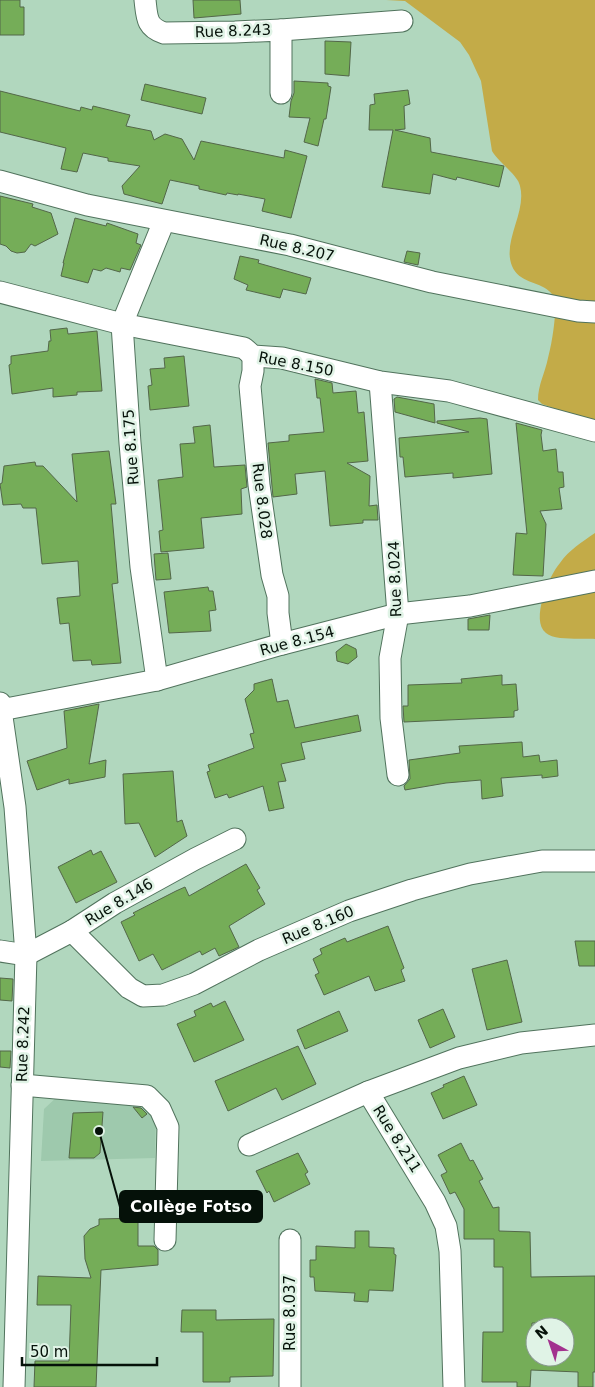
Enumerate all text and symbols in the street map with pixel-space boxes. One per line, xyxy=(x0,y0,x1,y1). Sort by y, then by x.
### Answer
street label: Rue 8.243 xyxy=(195,21,271,41)
street label: Rue 8.207 xyxy=(258,231,336,265)
street label: Rue 8.150 xyxy=(257,348,335,380)
street label: Rue 8.175 xyxy=(119,408,143,486)
street label: Rue 8.028 xyxy=(248,462,276,540)
street label: Rue 8.024 xyxy=(385,541,405,617)
street label: Rue 8.154 xyxy=(258,622,336,660)
street label: Rue 8.146 xyxy=(82,875,156,929)
street label: Rue 8.160 xyxy=(279,902,357,948)
street label: Rue 8.242 xyxy=(13,1006,33,1082)
street label: Rue 8.211 xyxy=(369,1102,425,1176)
callout: Collège Fotso xyxy=(120,1191,262,1222)
text: Collège Fotso xyxy=(130,1197,252,1216)
street label: Rue 8.037 xyxy=(281,1275,299,1351)
north arrow xyxy=(525,1317,575,1367)
text: N xyxy=(532,1322,551,1342)
scale bar xyxy=(22,1334,158,1366)
text: 50 m xyxy=(30,1343,68,1361)

